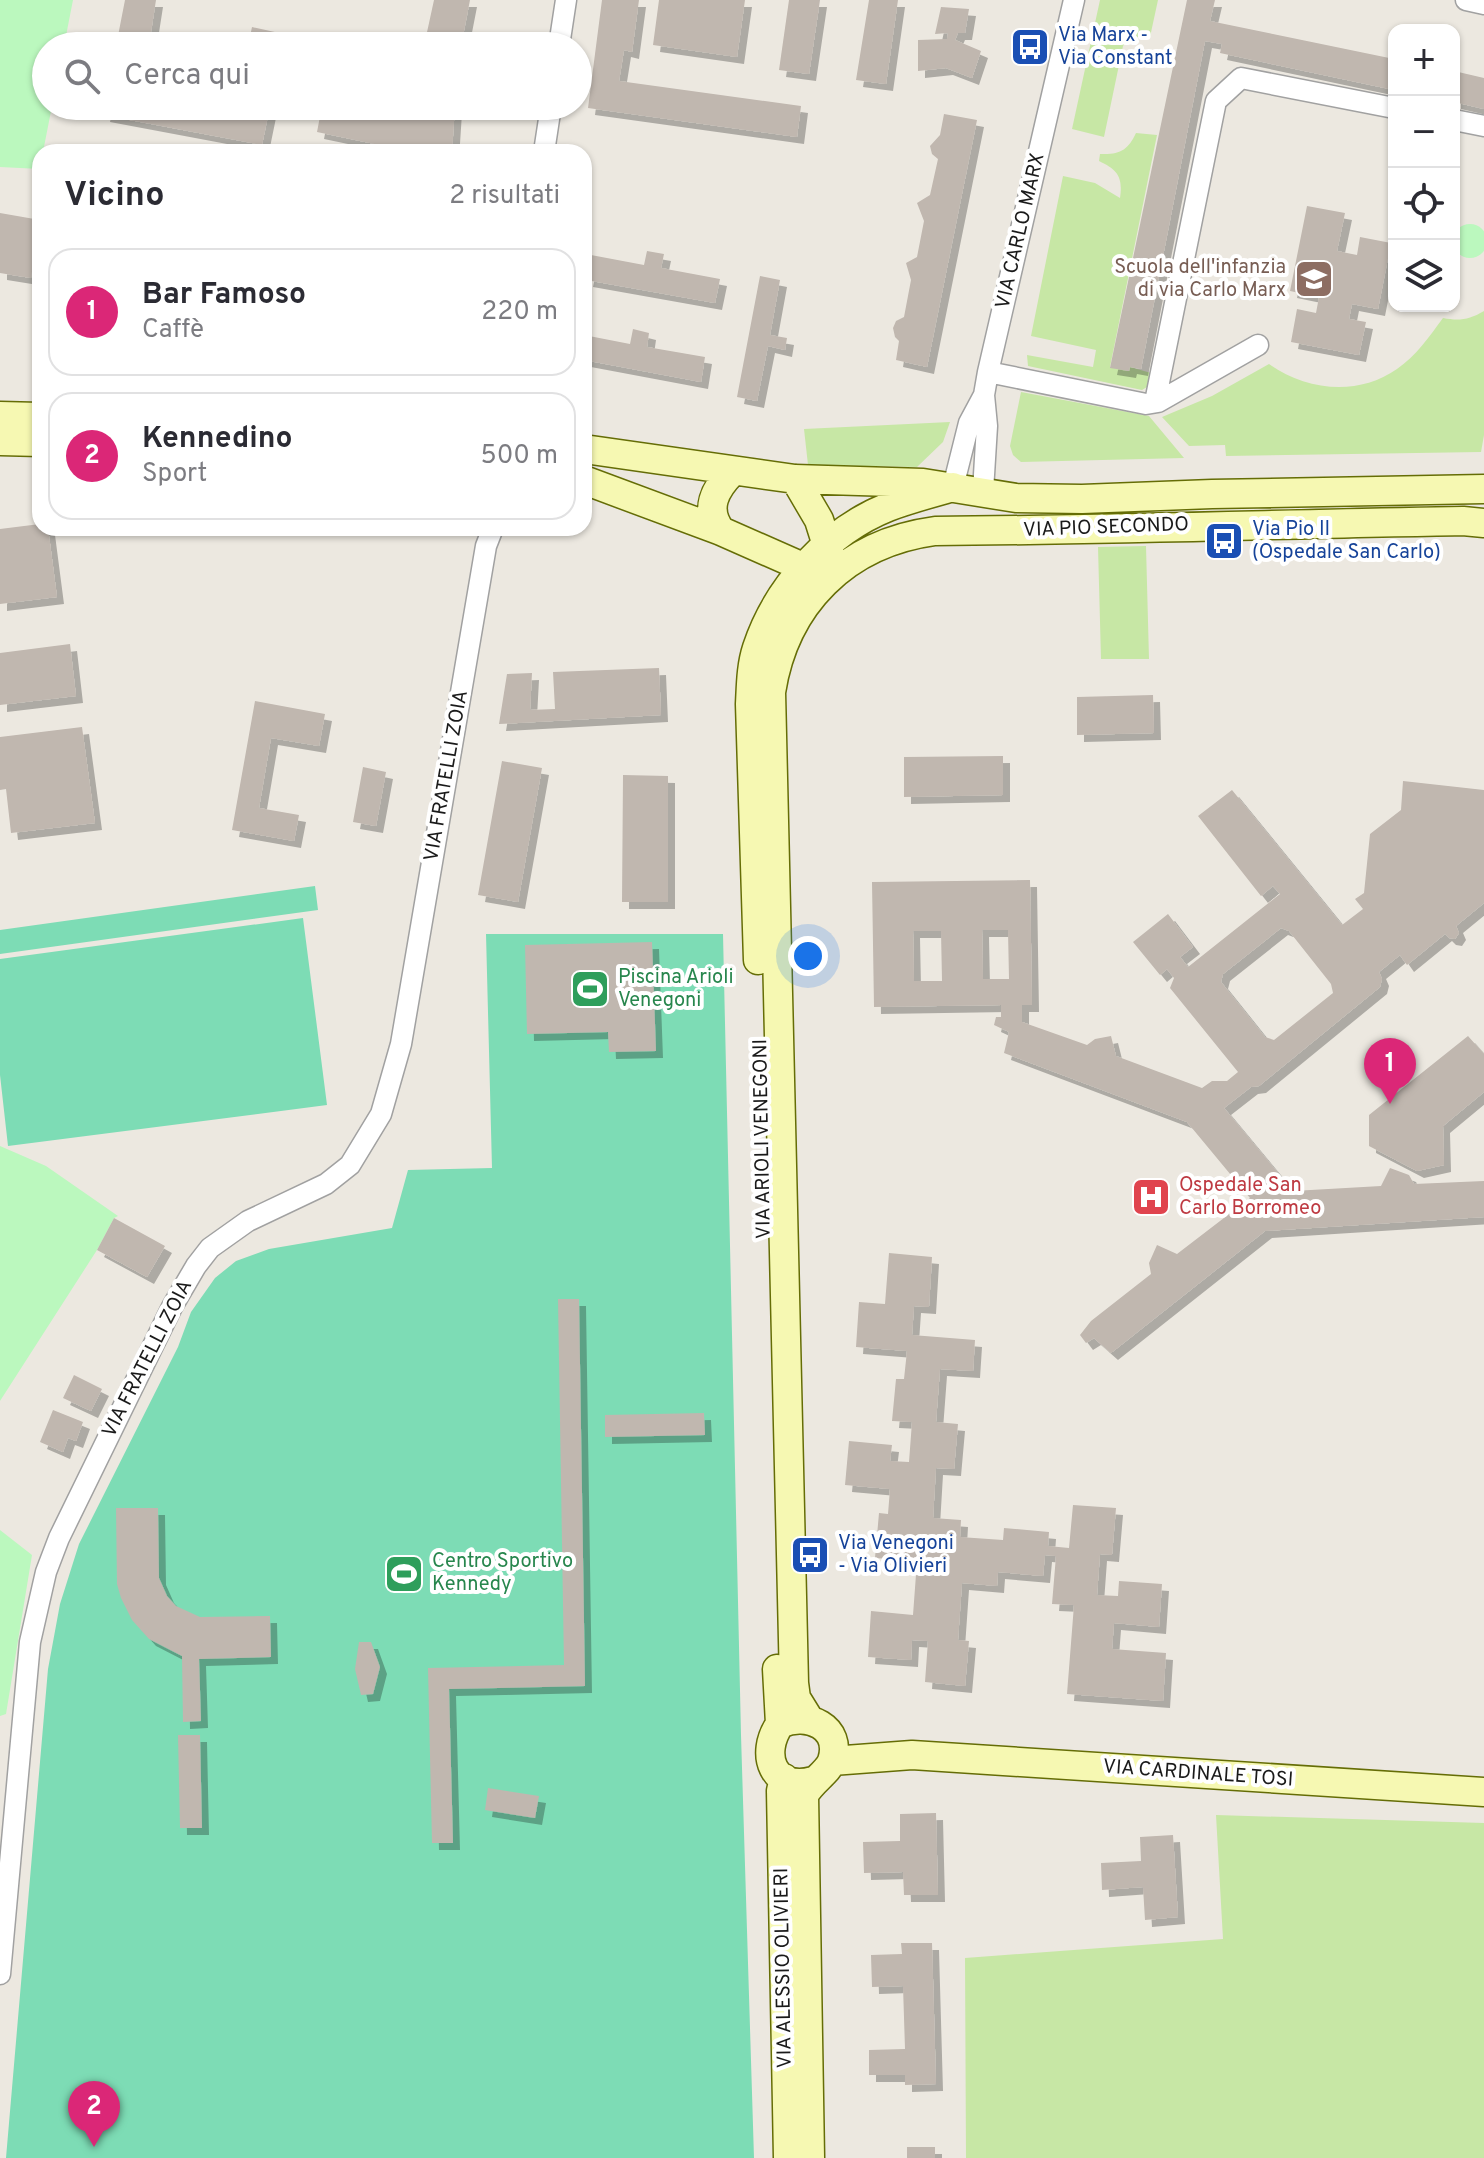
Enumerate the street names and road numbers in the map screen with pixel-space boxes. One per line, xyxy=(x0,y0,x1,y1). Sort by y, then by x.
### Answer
street label: VIA CARLO MARX xyxy=(990,151,1052,311)
street label: VIA PIO SECONDO xyxy=(1023,512,1189,544)
street label: VIA FRATELLI ZOIA xyxy=(419,688,475,864)
street label: VIA ARIOLI VENEGONI xyxy=(748,1039,778,1239)
street label: VIA FRATELLI ZOIA xyxy=(97,1276,199,1442)
street label: VIA CARDINALE TOSI xyxy=(1102,1754,1294,1794)
street label: VIA ALESSIO OLIVIERI xyxy=(769,1867,799,2069)

